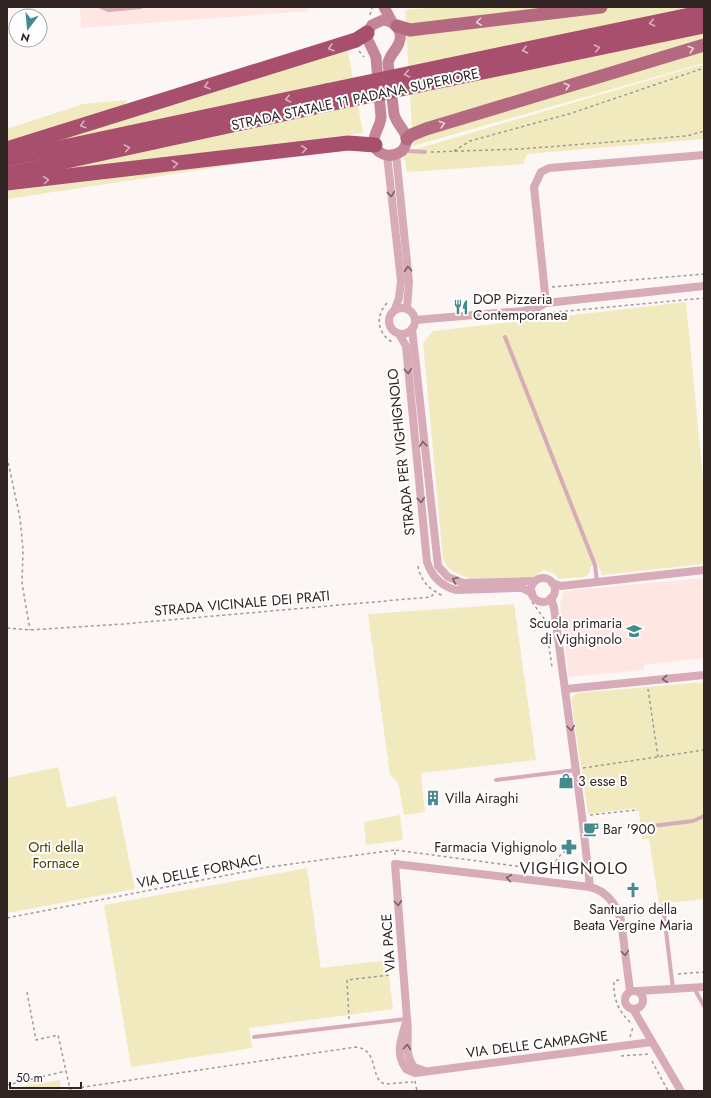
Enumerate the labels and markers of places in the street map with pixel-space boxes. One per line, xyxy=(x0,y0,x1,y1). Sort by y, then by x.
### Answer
place label: DOP Pizzeria Contemporanea xyxy=(473,289,568,325)
restaurant icon: DOP Pizzeria Contemporanea xyxy=(452,298,470,316)
place label: Scuola primaria di Vighignolo xyxy=(529,613,622,649)
school or university icon: Scuola primaria di Vighignolo xyxy=(625,622,643,640)
place label: 3 esse B xyxy=(578,771,628,791)
shop icon: 3 esse B xyxy=(557,772,575,790)
place label: Villa Airaghi xyxy=(445,788,519,808)
building icon: Villa Airaghi xyxy=(424,789,442,807)
place label: Bar '900 xyxy=(603,819,655,839)
cafe icon: Bar '900 xyxy=(582,820,600,838)
place label: Farmacia Vighignolo xyxy=(434,837,557,857)
pharmacy icon: Farmacia Vighignolo xyxy=(560,838,578,856)
church icon: Santuario della Beata Vergine Maria xyxy=(624,881,642,899)
place label: Santuario della Beata Vergine Maria xyxy=(573,899,693,935)

